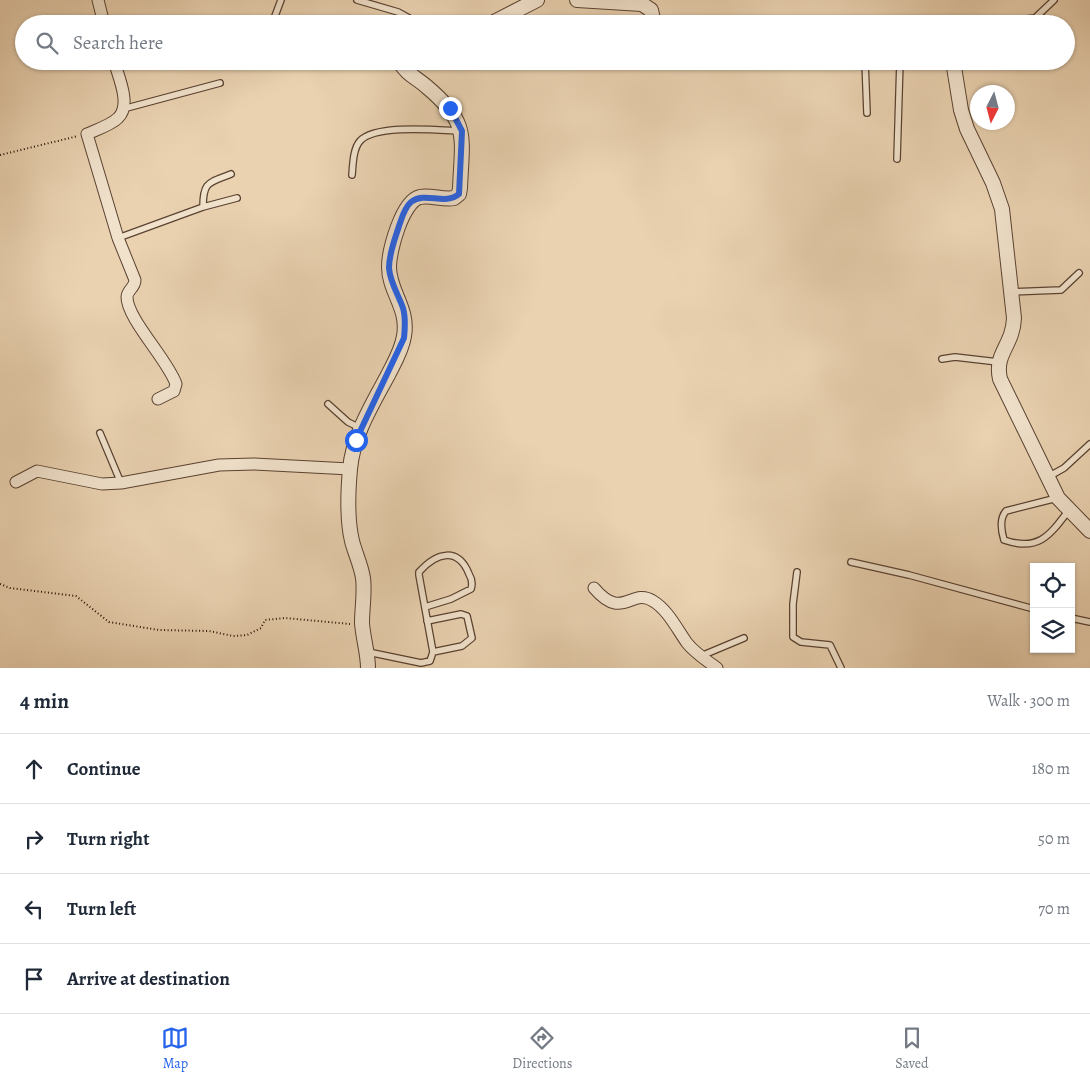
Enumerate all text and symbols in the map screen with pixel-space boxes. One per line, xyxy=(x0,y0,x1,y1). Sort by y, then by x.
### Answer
search box xyxy=(15,15,1075,70)
icon: search xyxy=(33,29,61,57)
text: Search here xyxy=(73,30,163,56)
north arrow xyxy=(970,85,1015,130)
route end xyxy=(439,97,462,120)
route start xyxy=(345,429,368,452)
map controls xyxy=(1030,563,1075,653)
button: locate xyxy=(1030,563,1075,608)
button: layers xyxy=(1030,608,1075,653)
text: 4 min xyxy=(20,687,69,715)
text: Walk · 300 m xyxy=(987,690,1070,712)
icon: ahead xyxy=(20,755,48,783)
text: Continue xyxy=(67,756,141,782)
text: 180 m xyxy=(1032,758,1070,780)
icon: right xyxy=(20,825,48,853)
text: Turn right xyxy=(67,826,149,852)
text: 50 m xyxy=(1038,828,1070,850)
icon: left xyxy=(20,895,48,923)
text: Turn left xyxy=(67,896,136,922)
text: 70 m xyxy=(1038,898,1070,920)
icon: arrive xyxy=(20,965,48,993)
text: Arrive at destination xyxy=(67,966,230,992)
tab: Map xyxy=(161,1024,189,1073)
tab: Directions xyxy=(512,1024,572,1073)
tab: Saved xyxy=(895,1024,929,1073)

